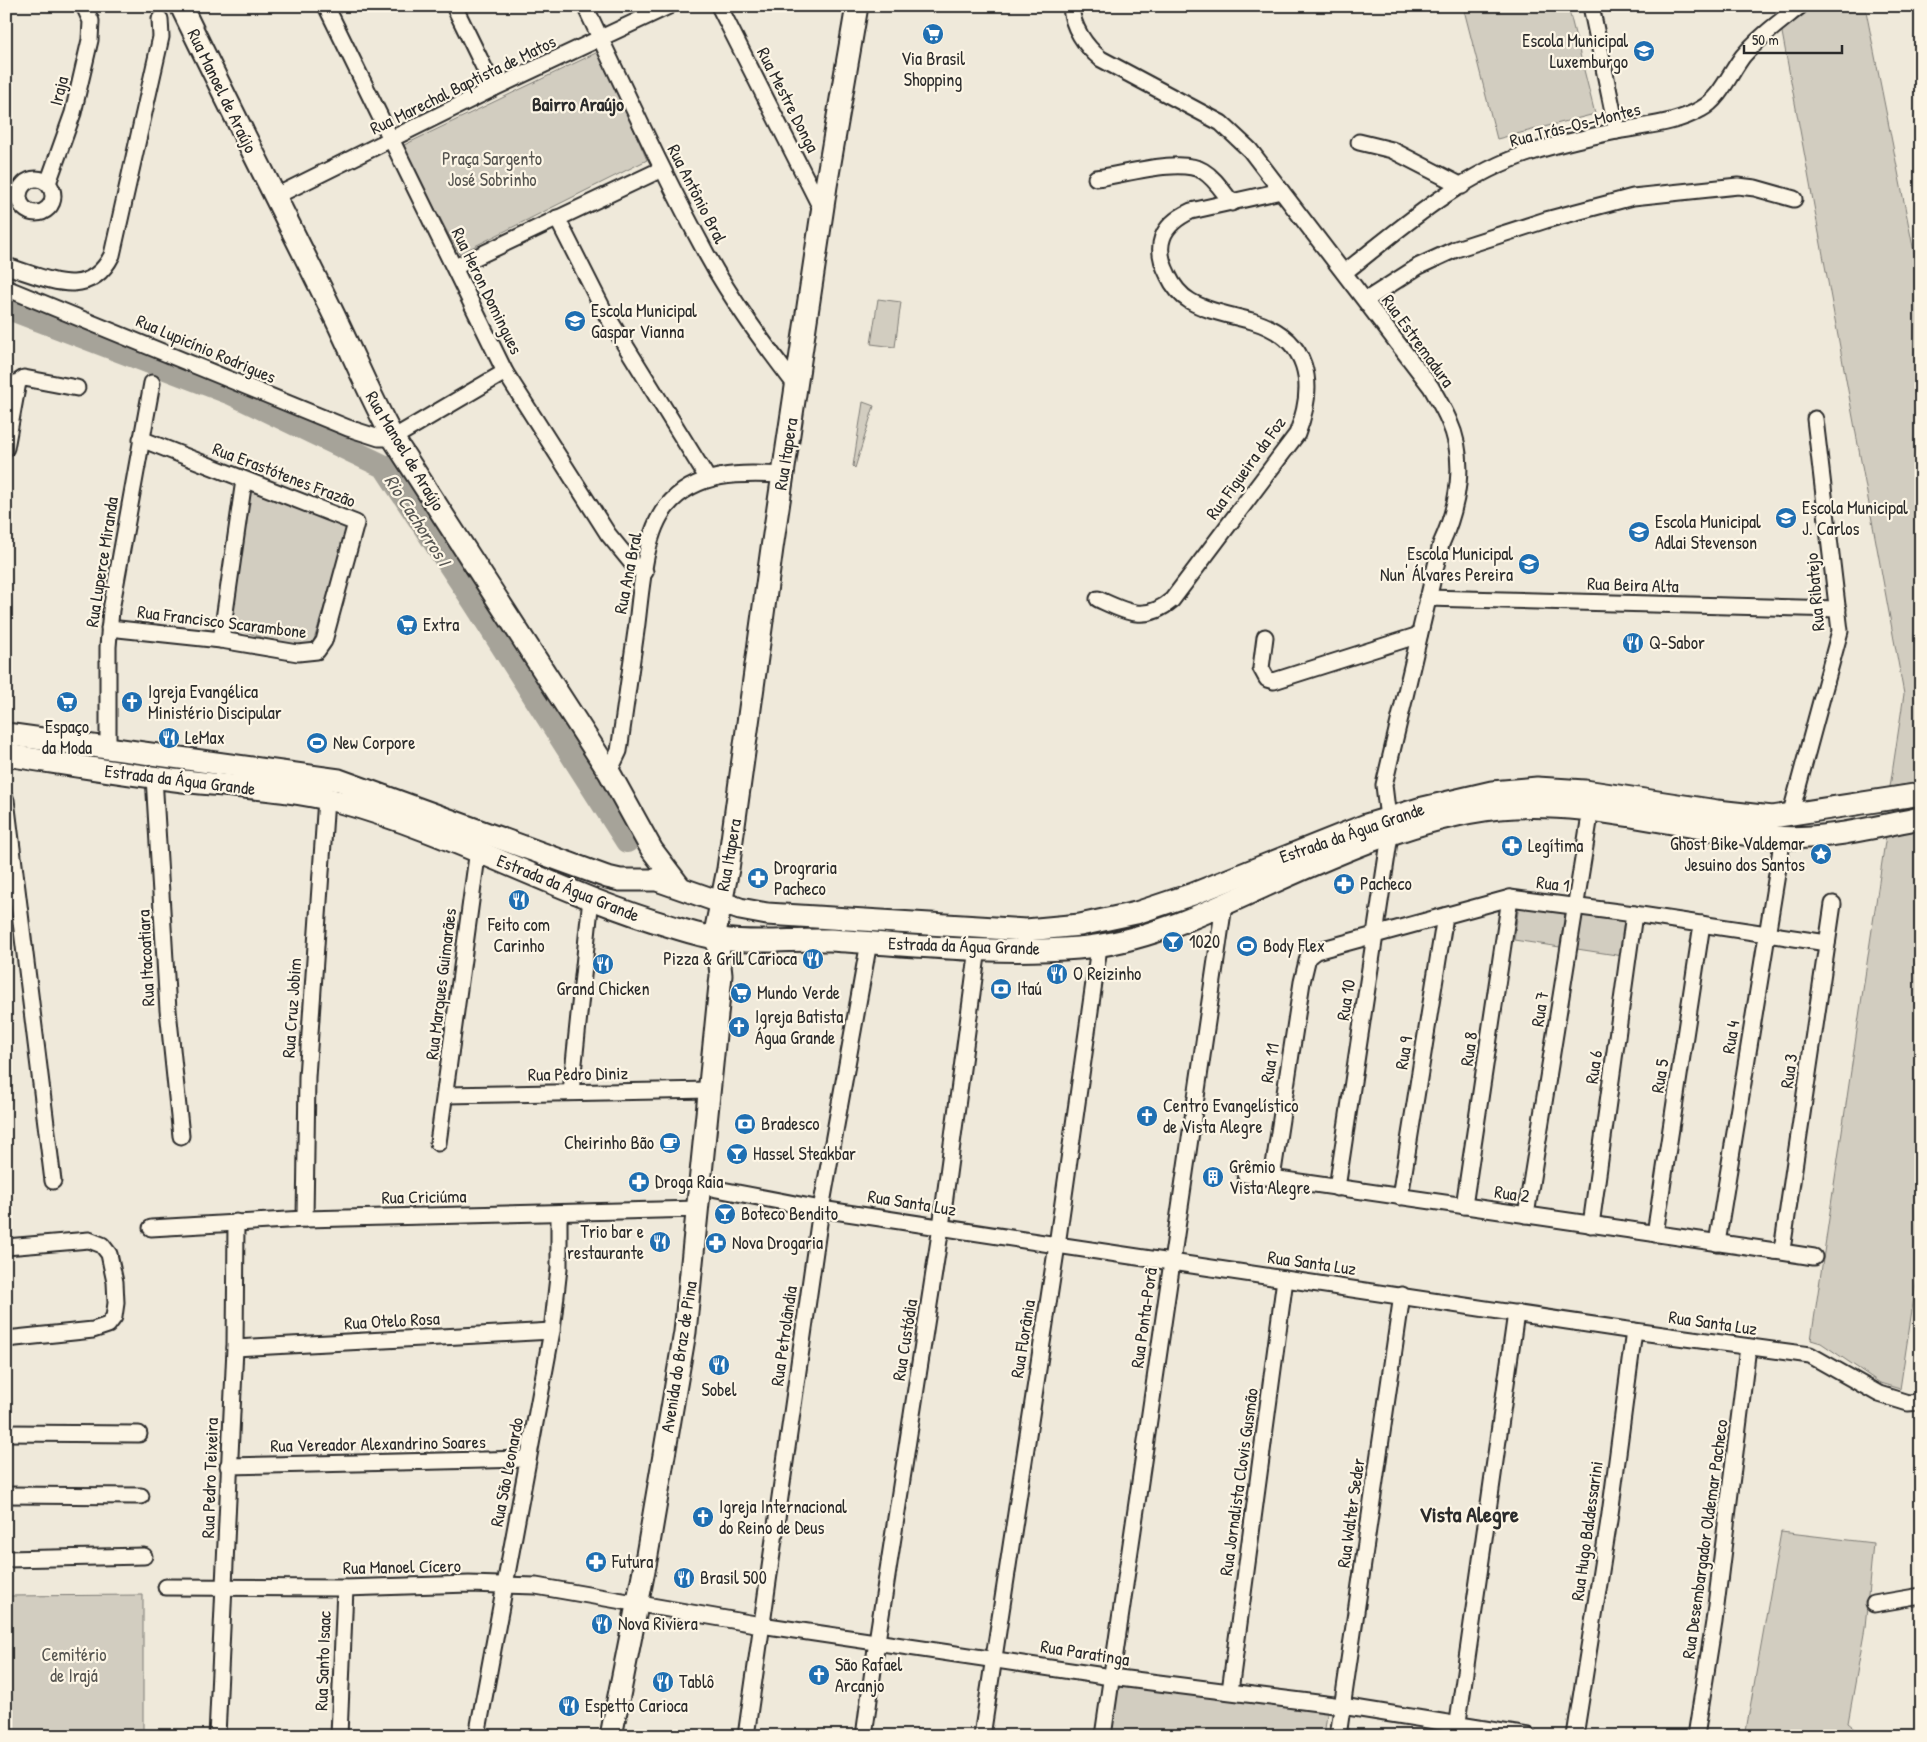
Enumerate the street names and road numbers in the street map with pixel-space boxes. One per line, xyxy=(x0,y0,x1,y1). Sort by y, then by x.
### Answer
street label: Rua Manoel de Araújo xyxy=(181,24,263,157)
street label: Rua Marechal Baptista de Matos xyxy=(366,29,560,140)
street label: Rua Mestre Donga xyxy=(751,43,826,157)
street label: Iraja xyxy=(43,74,74,108)
street label: Rua Trás-Os-Montes xyxy=(1507,96,1643,153)
street label: Rua Antônio Bral xyxy=(662,140,733,248)
street label: Rua Heron Domingues xyxy=(446,223,529,358)
street label: Rua Estremadura xyxy=(1376,289,1461,392)
street label: Rua Lupicínio Rodrigues xyxy=(133,308,280,389)
street label: Rua Manoel de Araújo xyxy=(360,386,451,515)
street label: Rua Figueira da Foz xyxy=(1200,411,1292,524)
street label: Rua Itapera xyxy=(767,416,804,492)
street label: Rua Erastótenes Frazão xyxy=(209,436,359,513)
street label: Rua Luperce Miranda xyxy=(79,495,124,629)
street label: Rua Ana Bral xyxy=(607,530,648,616)
street label: Rua Ribatejo xyxy=(1799,552,1830,632)
street label: Rua Beira Alta xyxy=(1587,570,1679,599)
street label: Rua Francisco Scarambone xyxy=(136,599,308,644)
street label: Estrada da Água Grande xyxy=(103,758,257,801)
street label: Estrada da Água Grande xyxy=(1276,796,1428,869)
street label: Rua Itapera xyxy=(710,817,747,893)
street label: Estrada da Água Grande xyxy=(493,848,643,928)
street label: Rua 1 xyxy=(1535,869,1571,898)
street label: Rua Marques Guimarães xyxy=(419,907,462,1061)
street label: Rua Itacoatiara xyxy=(130,909,161,1007)
street label: Estrada da Água Grande xyxy=(888,930,1040,961)
street label: Rua Cruz Jobim xyxy=(276,957,307,1059)
street label: Rua 10 xyxy=(1330,978,1361,1022)
street label: Rua 7 xyxy=(1524,989,1555,1028)
street label: Rua 4 xyxy=(1716,1018,1745,1055)
street label: Rua 8 xyxy=(1454,1030,1483,1068)
street label: Rua 9 xyxy=(1389,1034,1419,1071)
street label: Rua 11 xyxy=(1254,1041,1285,1084)
street label: Rua 6 xyxy=(1579,1048,1608,1085)
street label: Rua 3 xyxy=(1774,1052,1803,1090)
street label: Rua 5 xyxy=(1644,1057,1675,1095)
street label: Rua Pedro Diniz xyxy=(528,1060,629,1087)
street label: Rua 2 xyxy=(1493,1179,1532,1208)
street label: Rua Criciúma xyxy=(381,1183,467,1210)
street label: Rua Santa Luz xyxy=(866,1183,958,1222)
street label: Rua Santa Luz xyxy=(1266,1244,1358,1281)
street label: Rua Ponta-Porã xyxy=(1124,1266,1163,1370)
street label: Avenida do Braz de Pina xyxy=(654,1279,703,1434)
street label: Rua Petrolândia xyxy=(764,1284,803,1388)
street label: Rua Custódia xyxy=(886,1297,923,1382)
street label: Rua Florânia xyxy=(1004,1298,1041,1380)
street label: Rua Santa Luz xyxy=(1667,1304,1759,1341)
street label: Rua Otelo Rosa xyxy=(344,1306,440,1335)
street label: Rua Jornalista Clovis Gusmão xyxy=(1213,1386,1264,1577)
street label: Rua São Leonardo xyxy=(484,1415,529,1529)
street label: Rua Pedro Teixeira xyxy=(195,1417,224,1539)
street label: Rua Desembargador Oldemar Pacheco xyxy=(1675,1418,1734,1660)
street label: Rua Vereador Alexandrino Soares xyxy=(270,1429,486,1458)
street label: Rua Walter Seder xyxy=(1330,1456,1371,1569)
street label: Rua Hugo Baldessarini xyxy=(1564,1459,1609,1602)
street label: Rua Manoel Cícero xyxy=(343,1553,461,1580)
street label: Rua Santo Isaac xyxy=(308,1611,337,1711)
street label: Rua Paratinga xyxy=(1039,1633,1131,1672)

